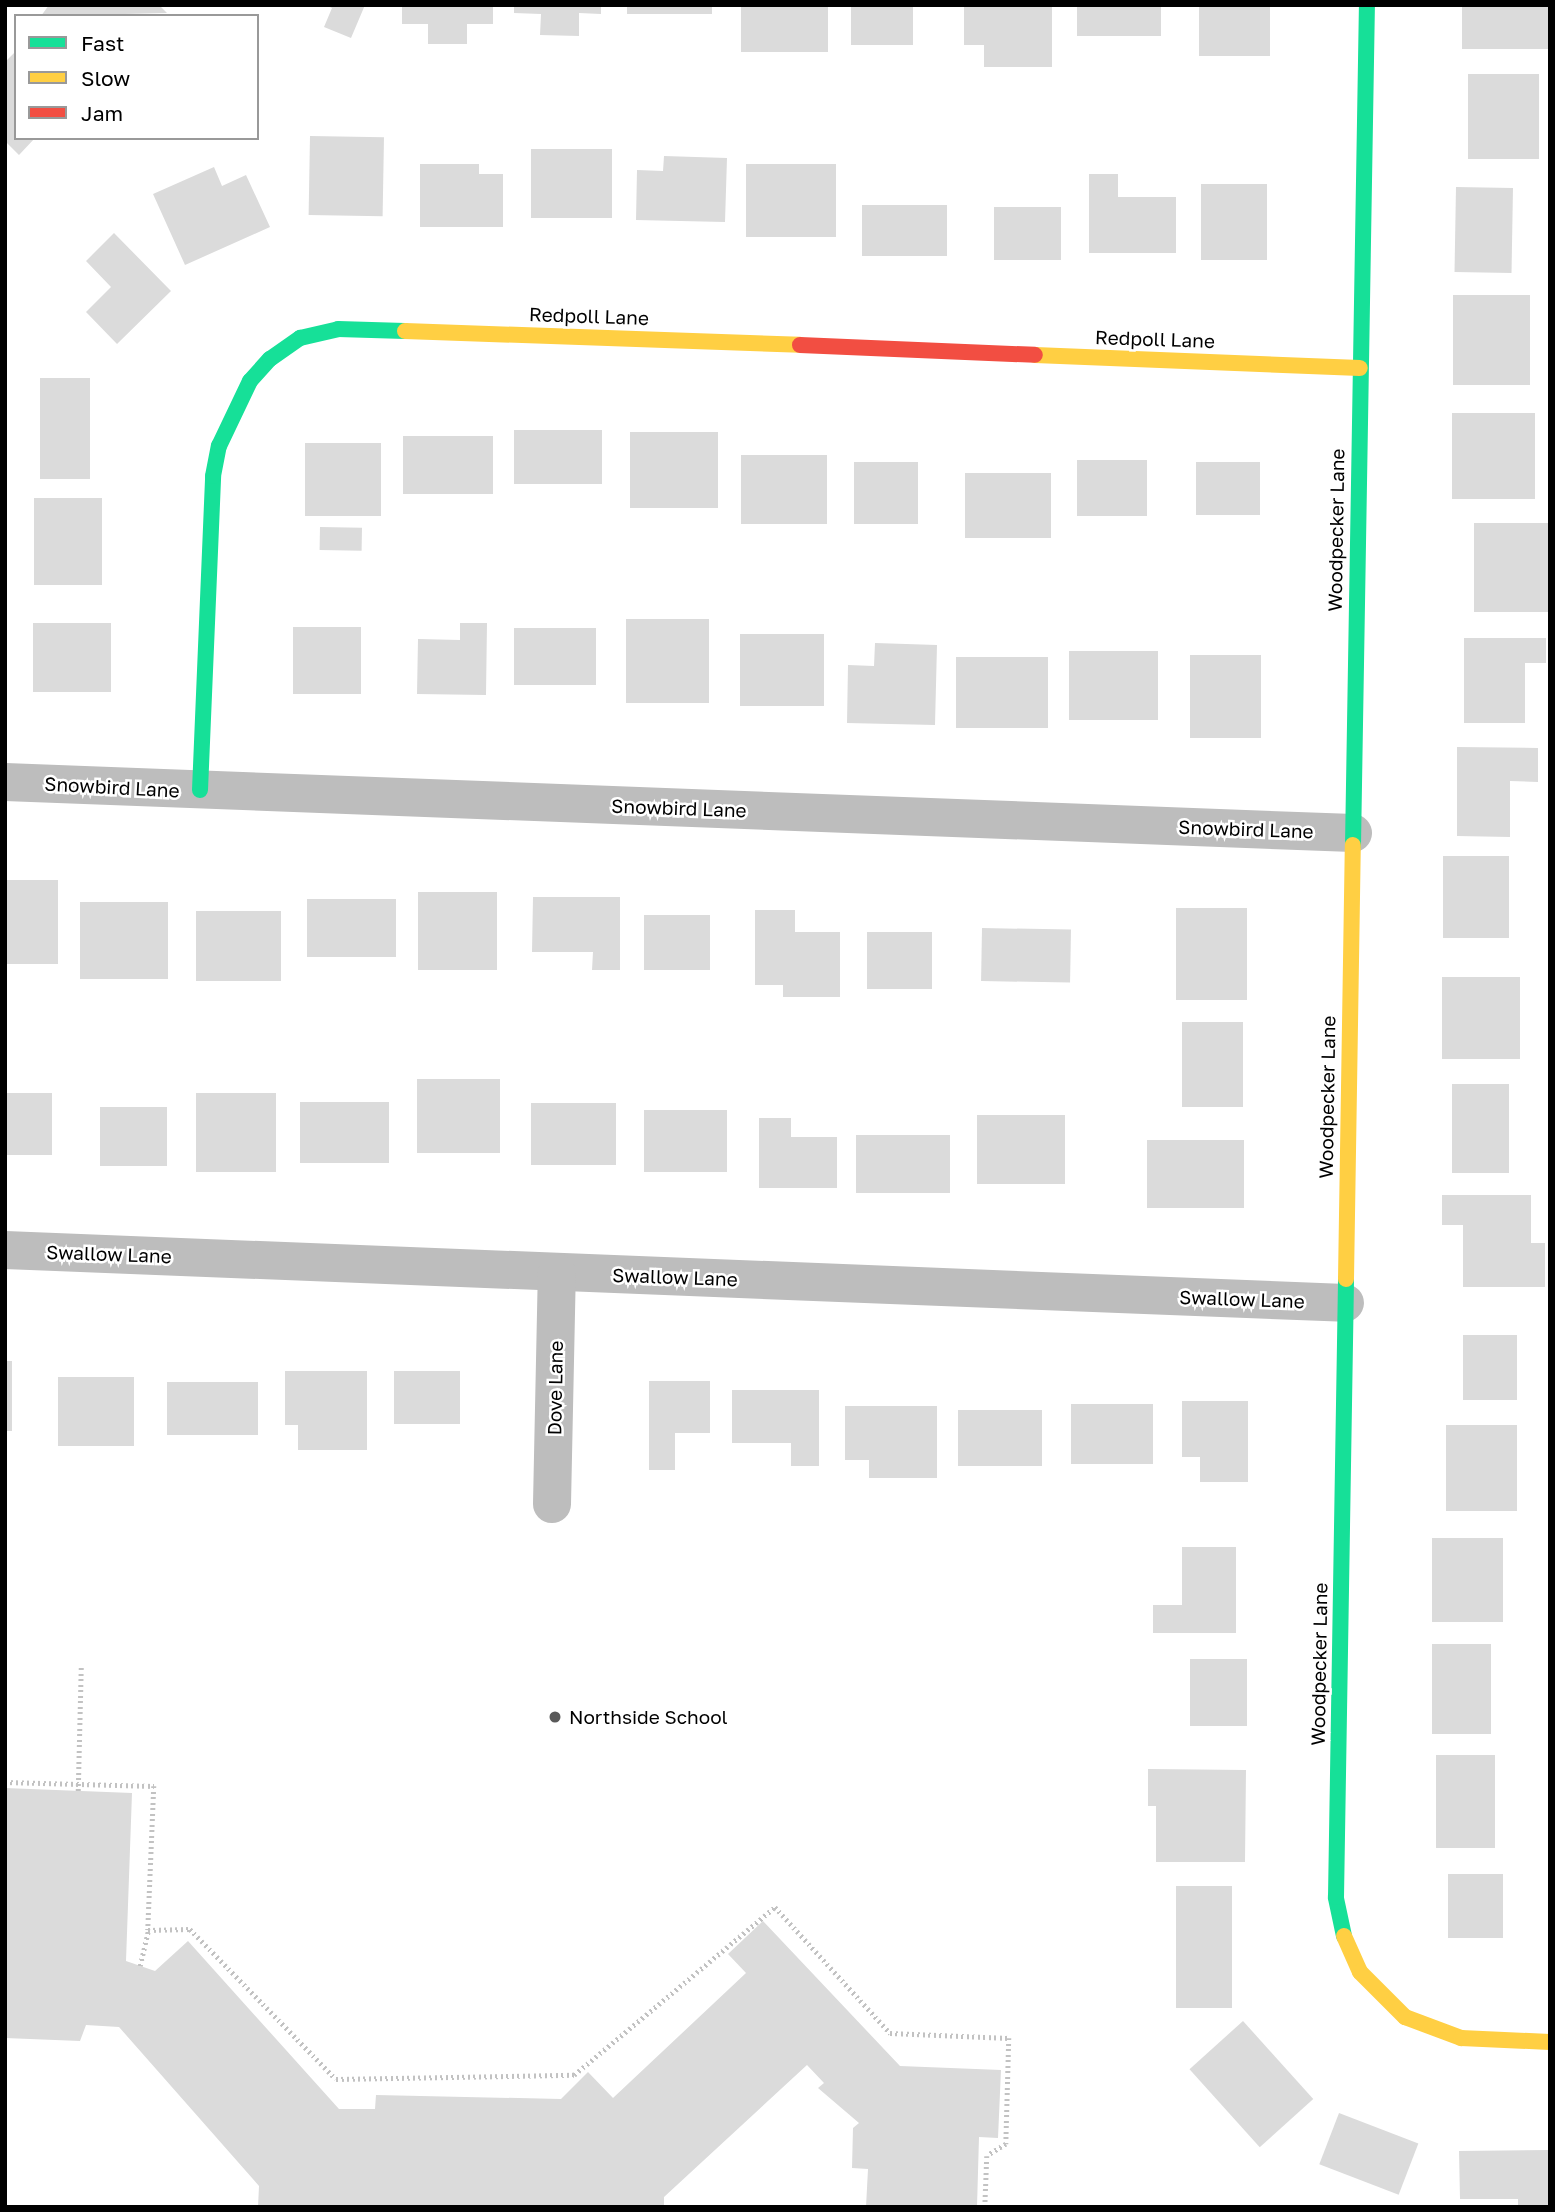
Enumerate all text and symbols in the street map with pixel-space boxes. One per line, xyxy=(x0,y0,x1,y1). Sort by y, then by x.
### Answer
legend xyxy=(14,14,259,140)
text: Fast xyxy=(81,30,124,56)
text: Slow xyxy=(81,65,130,91)
text: Jam xyxy=(81,100,123,126)
street label: Redpoll Lane xyxy=(529,303,649,329)
street label: Redpoll Lane xyxy=(1095,326,1215,352)
street label: Woodpecker Lane xyxy=(1323,448,1349,612)
street label: Snowbird Lane xyxy=(44,772,180,802)
street label: Snowbird Lane xyxy=(611,794,747,822)
street label: Snowbird Lane xyxy=(1178,815,1314,843)
street label: Woodpecker Lane xyxy=(1314,1015,1340,1179)
street label: Swallow Lane xyxy=(46,1240,172,1268)
street label: Swallow Lane xyxy=(612,1263,738,1291)
street label: Swallow Lane xyxy=(1179,1285,1305,1313)
street label: Dove Lane xyxy=(543,1340,567,1436)
street label: Woodpecker Lane xyxy=(1306,1582,1332,1746)
place label: Northside School xyxy=(569,1706,728,1728)
marker: Northside School xyxy=(547,1709,563,1725)

